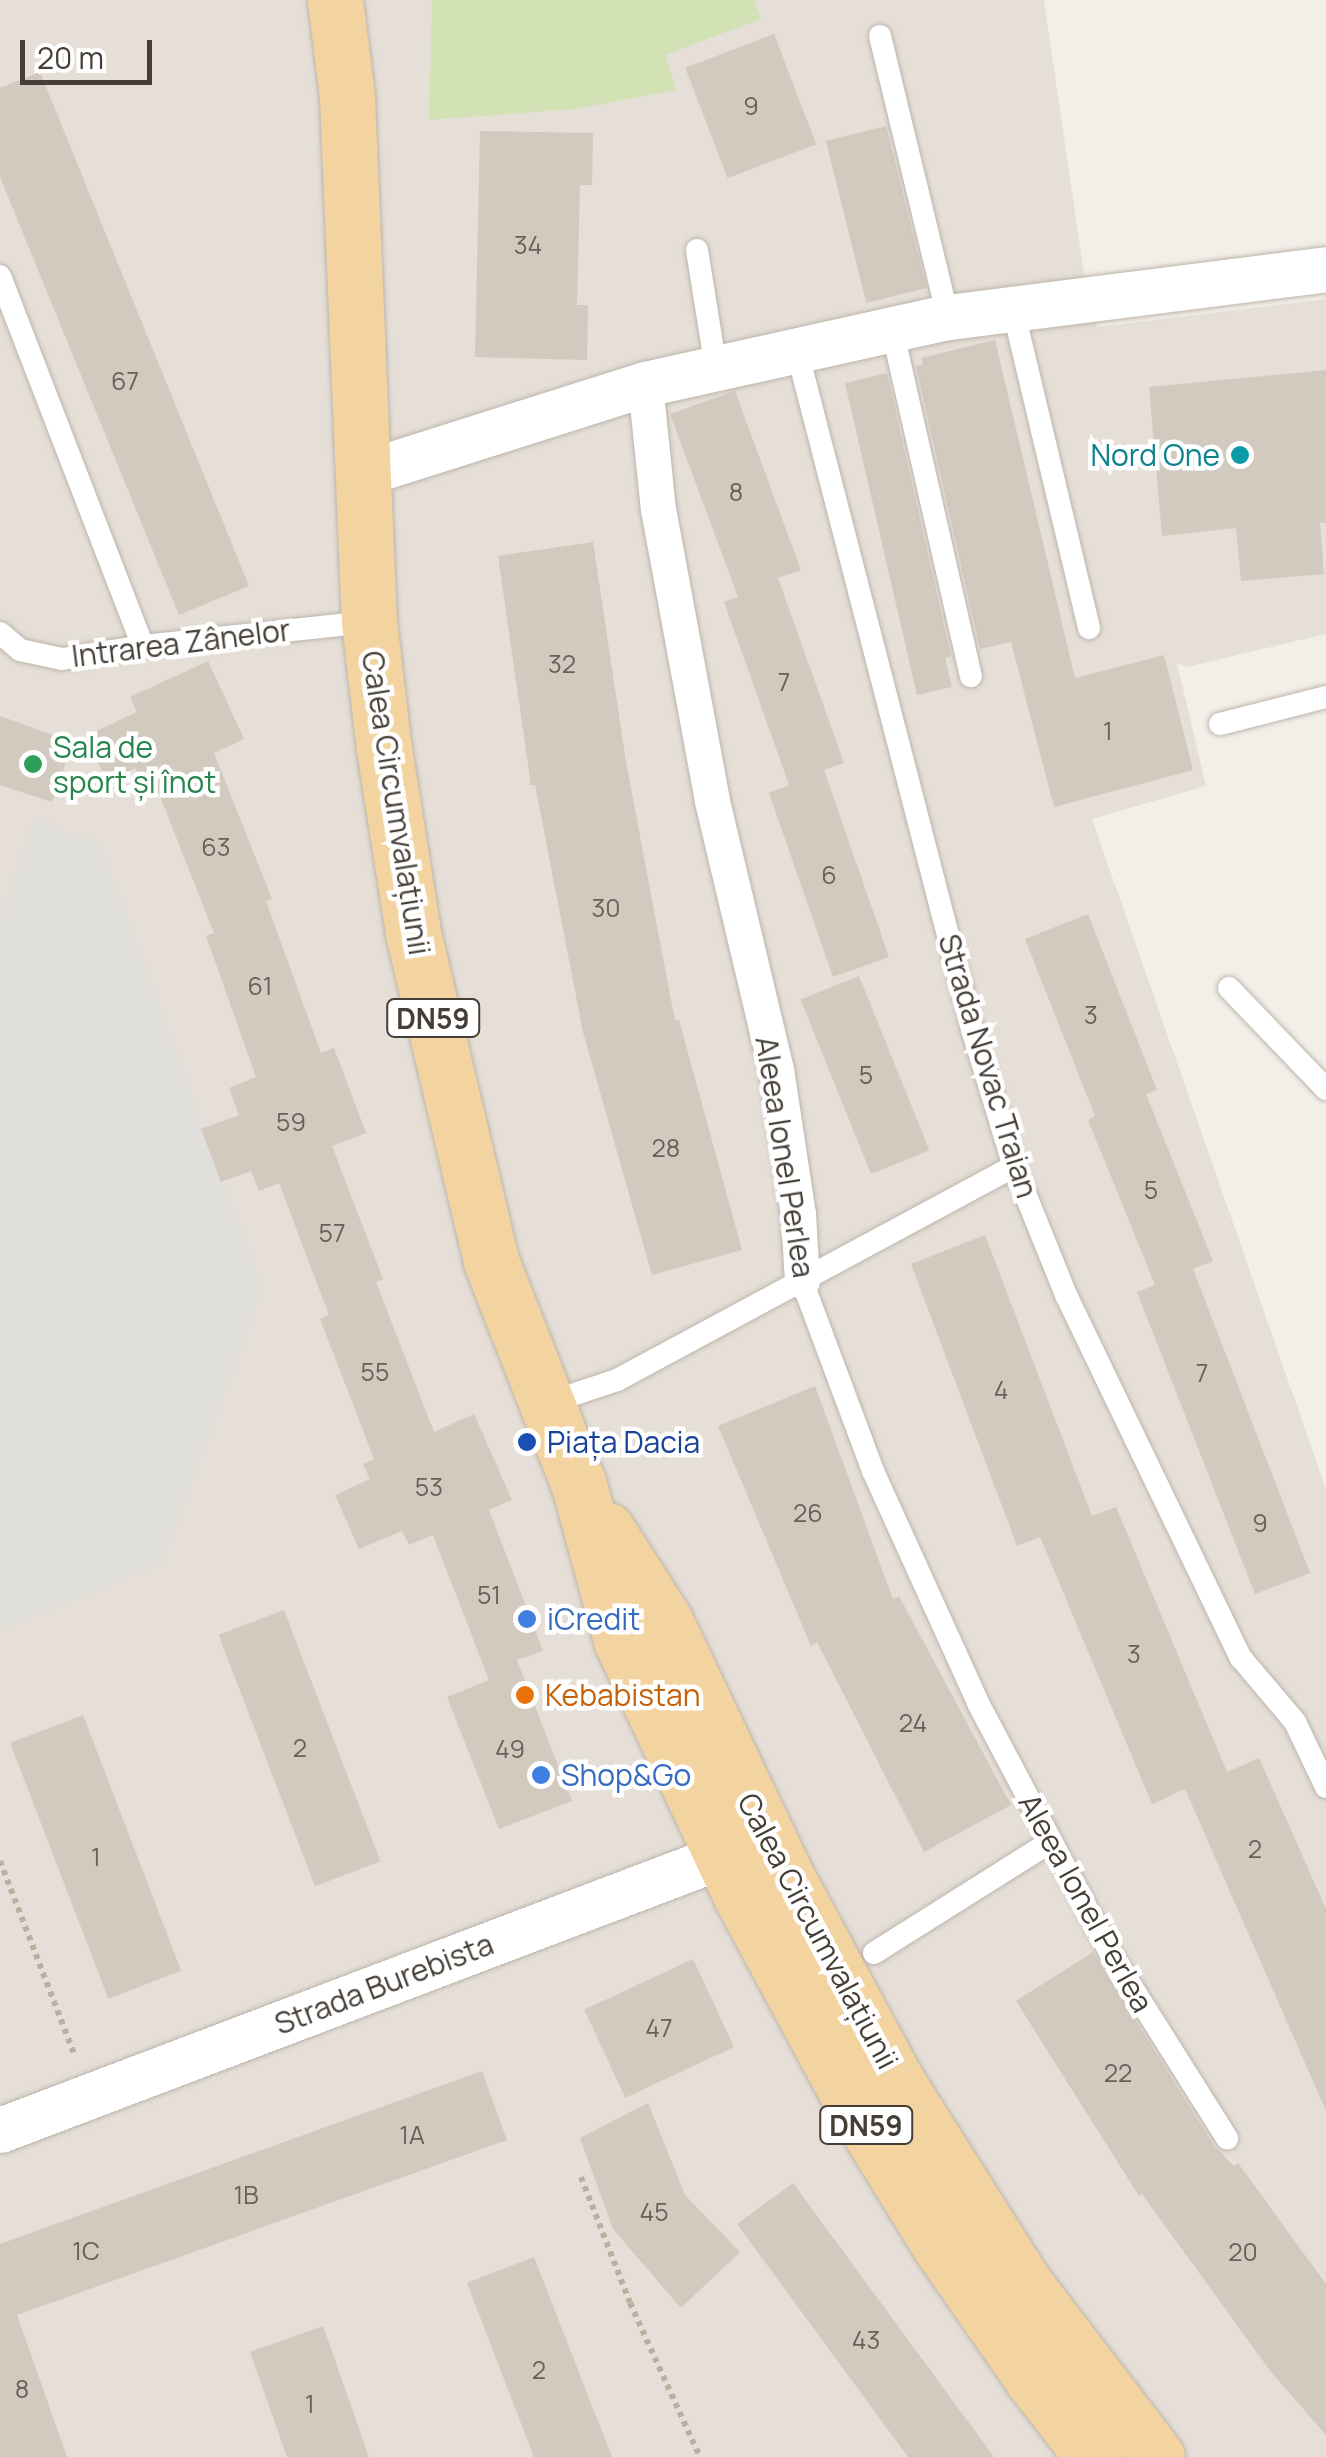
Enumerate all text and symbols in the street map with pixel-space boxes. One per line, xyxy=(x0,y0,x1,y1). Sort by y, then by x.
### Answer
scale bar xyxy=(25,20,158,82)
text: 20 m xyxy=(37,37,104,78)
house number: 9 xyxy=(743,91,759,121)
house number: 34 xyxy=(514,230,542,260)
house number: 67 xyxy=(111,366,139,396)
place label: Nord One xyxy=(1090,437,1220,473)
marker: Nord One xyxy=(1229,444,1251,466)
house number: 8 xyxy=(729,477,743,507)
street label: Intrarea Zânelor xyxy=(70,612,292,674)
street label: Calea Circumvalațiunii xyxy=(354,648,438,958)
house number: 32 xyxy=(548,649,576,679)
house number: 7 xyxy=(778,667,790,697)
house number: 1 xyxy=(1103,716,1113,746)
place label: Sala de sport și înot xyxy=(53,729,216,800)
marker: Sala de sport și înot xyxy=(22,753,44,775)
house number: 63 xyxy=(201,832,231,862)
house number: 6 xyxy=(821,860,837,890)
house number: 30 xyxy=(591,893,621,923)
street label: Strada Novac Traian xyxy=(931,930,1045,1202)
house number: 61 xyxy=(248,971,272,1001)
road number: DN59 xyxy=(386,995,480,1041)
house number: 3 xyxy=(1084,1000,1098,1030)
street label: Aleea Ionel Perlea xyxy=(748,1034,822,1280)
house number: 5 xyxy=(859,1060,873,1090)
house number: 59 xyxy=(276,1107,306,1137)
house number: 28 xyxy=(652,1133,680,1163)
house number: 5 xyxy=(1144,1175,1158,1205)
house number: 57 xyxy=(319,1218,345,1248)
house number: 55 xyxy=(361,1357,389,1387)
house number: 7 xyxy=(1196,1358,1208,1388)
house number: 4 xyxy=(994,1375,1008,1405)
place label: Piața Dacia xyxy=(547,1424,700,1460)
marker: Piața Dacia xyxy=(516,1431,538,1453)
house number: 53 xyxy=(415,1472,443,1502)
house number: 26 xyxy=(793,1498,823,1528)
house number: 9 xyxy=(1252,1508,1268,1538)
house number: 51 xyxy=(477,1580,501,1610)
place label: iCredit xyxy=(547,1601,640,1637)
marker: iCredit xyxy=(516,1608,538,1630)
house number: 3 xyxy=(1127,1639,1141,1669)
place label: Kebabistan xyxy=(545,1677,701,1713)
marker: Kebabistan xyxy=(514,1684,536,1706)
house number: 24 xyxy=(899,1708,927,1738)
house number: 2 xyxy=(293,1733,307,1763)
house number: 49 xyxy=(495,1734,525,1764)
place label: Shop&Go xyxy=(561,1757,691,1793)
marker: Shop&Go xyxy=(530,1764,552,1786)
street label: Calea Circumvalațiunii xyxy=(730,1787,906,2075)
street label: Aleea Ionel Perlea xyxy=(1011,1788,1161,2018)
house number: 2 xyxy=(1248,1834,1262,1864)
house number: 1 xyxy=(91,1842,101,1872)
street label: Strada Burebista xyxy=(270,1926,498,2042)
house number: 47 xyxy=(645,2013,673,2043)
house number: 22 xyxy=(1104,2058,1132,2088)
road number: DN59 xyxy=(818,2102,914,2148)
house number: 1A xyxy=(399,2120,425,2150)
house number: 1B xyxy=(233,2180,259,2210)
house number: 45 xyxy=(639,2197,669,2227)
house number: 1C xyxy=(72,2236,100,2266)
house number: 20 xyxy=(1228,2237,1258,2267)
house number: 43 xyxy=(852,2325,880,2355)
house number: 2 xyxy=(532,2355,546,2385)
house number: 8 xyxy=(15,2374,29,2404)
house number: 1 xyxy=(305,2389,315,2419)

